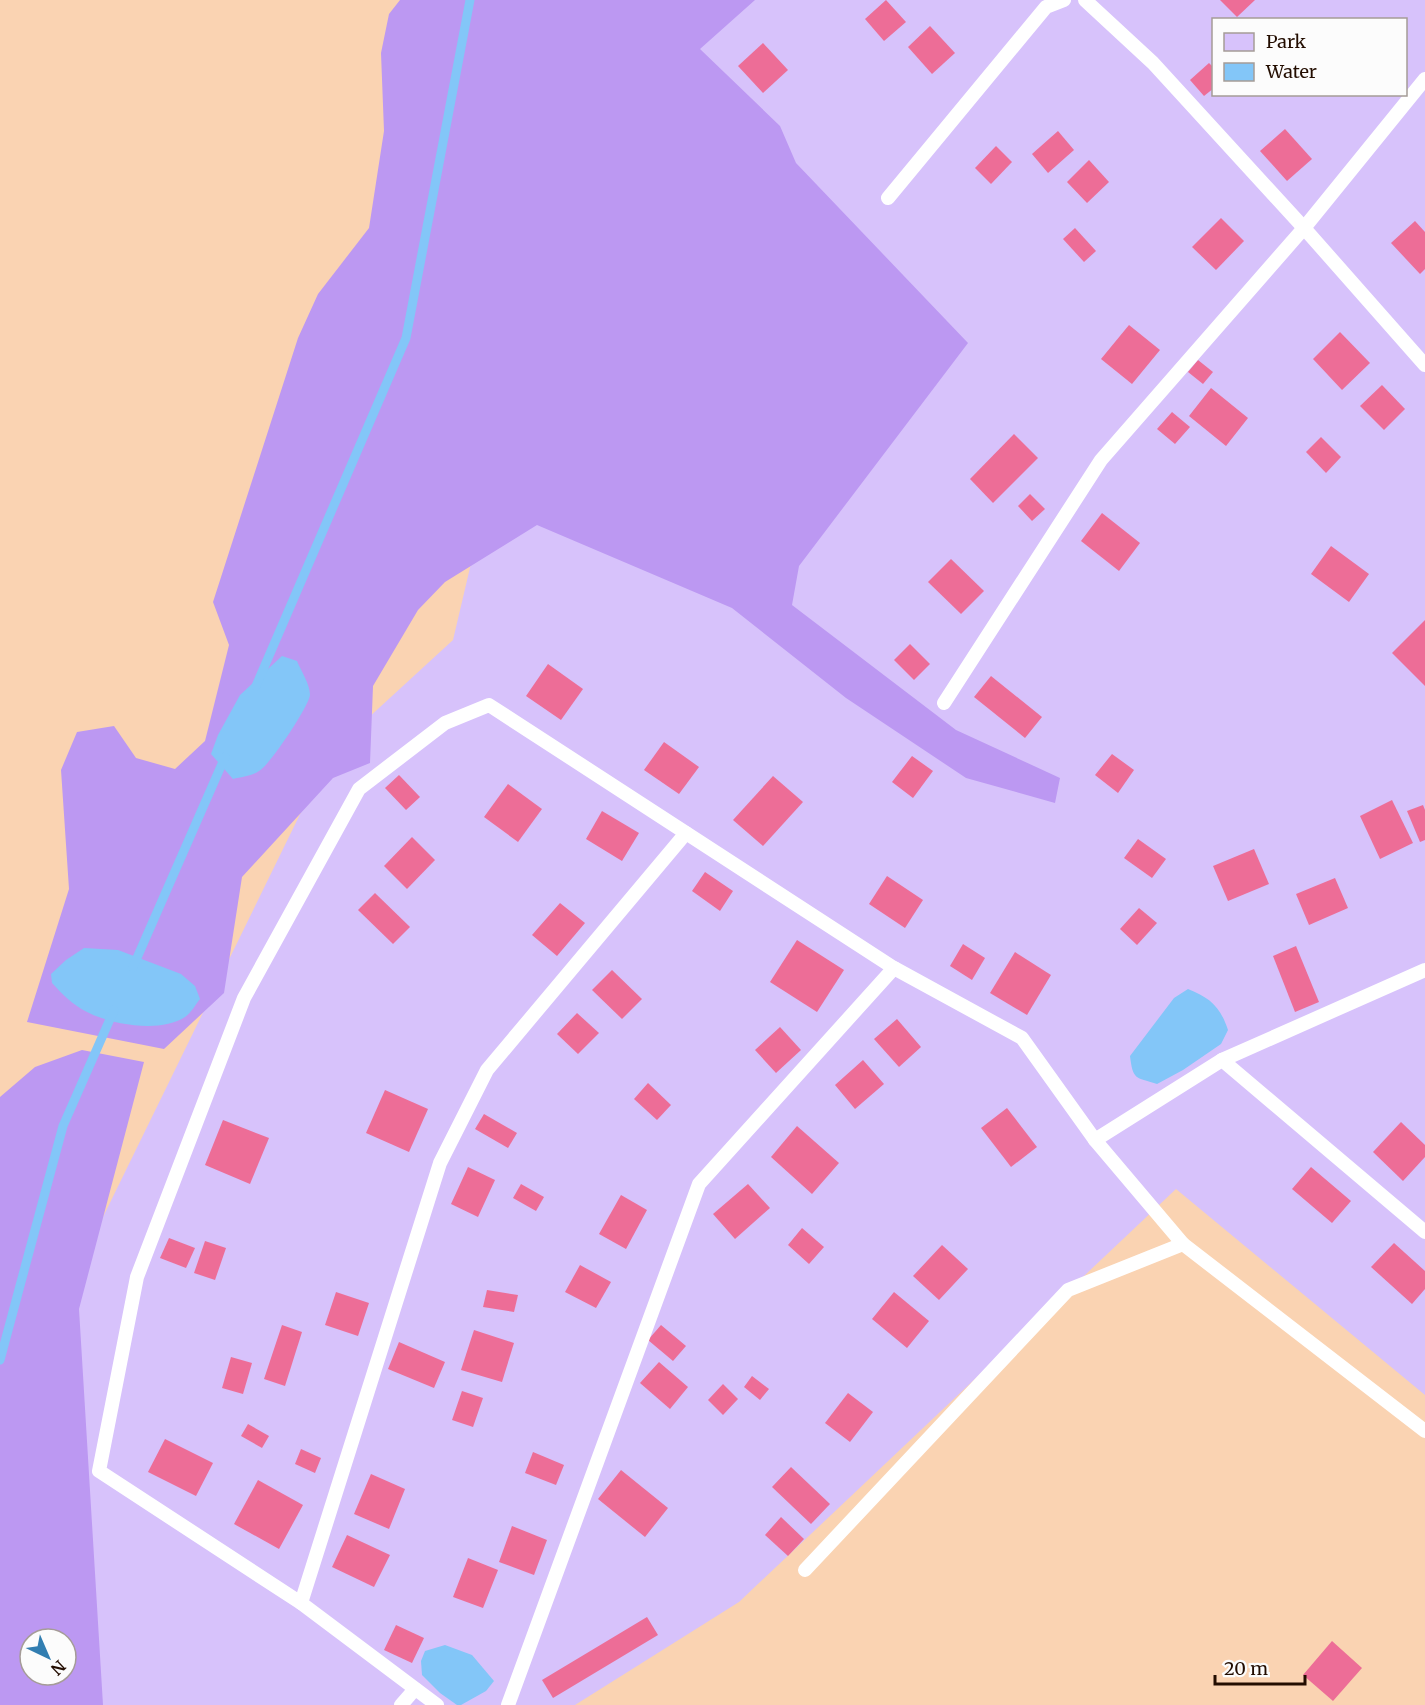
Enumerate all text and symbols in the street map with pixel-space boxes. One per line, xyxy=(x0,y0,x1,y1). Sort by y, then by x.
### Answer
legend xyxy=(1212,18,1407,96)
text: Park xyxy=(1266,30,1307,53)
text: Water xyxy=(1265,60,1317,83)
north arrow xyxy=(18,1627,78,1687)
scale bar xyxy=(1215,1648,1305,1686)
text: N xyxy=(47,1656,70,1680)
text: 20 m xyxy=(1224,1657,1268,1680)

